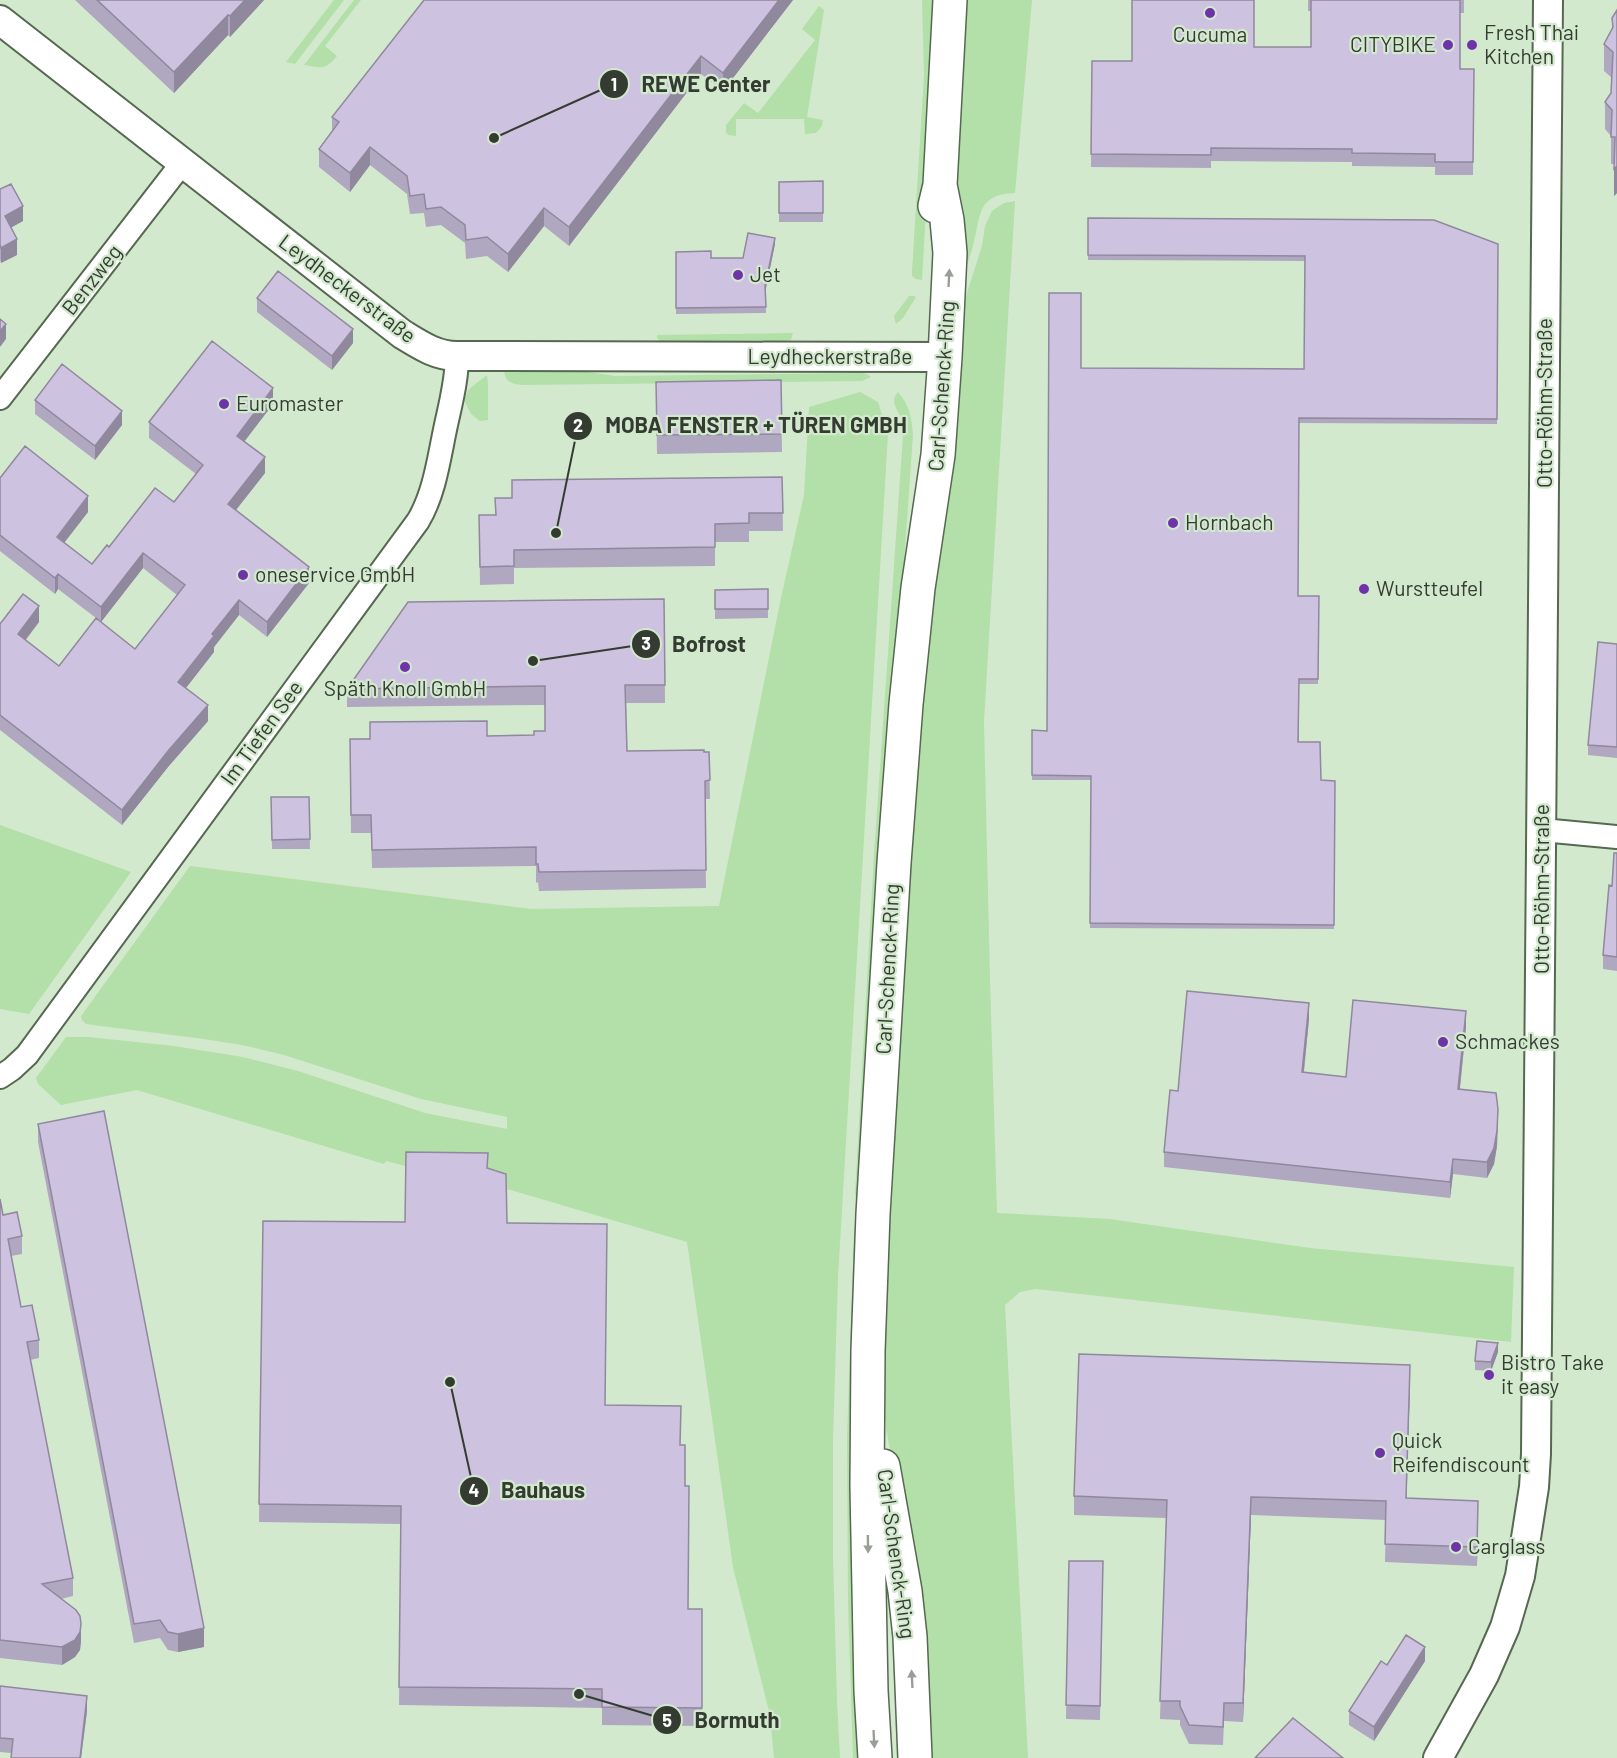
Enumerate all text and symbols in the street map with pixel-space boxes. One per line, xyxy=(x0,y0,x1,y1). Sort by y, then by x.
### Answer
marker: Cucuma xyxy=(1203,6,1217,20)
place label: Fresh Thai Kitchen xyxy=(1484,19,1579,68)
place label: Cucuma xyxy=(1173,21,1247,46)
place label: CITYBIKE xyxy=(1350,31,1436,56)
marker: CITYBIKE xyxy=(1441,38,1455,52)
marker: Fresh Thai Kitchen xyxy=(1465,38,1479,52)
callout: REWE Center xyxy=(599,64,782,104)
text: REWE Center xyxy=(642,70,771,96)
text: 1 xyxy=(611,73,617,95)
street label: Leydheckerstraße xyxy=(275,228,421,347)
street label: Benzweg xyxy=(56,239,126,319)
place label: Jet xyxy=(750,261,781,286)
marker: Jet xyxy=(731,268,745,282)
one-way arrow xyxy=(945,268,954,287)
street label: Carl-Schenck-Ring xyxy=(922,300,959,472)
street label: Otto-Röhm-Straße xyxy=(1531,318,1556,488)
street label: Leydheckerstraße xyxy=(748,343,912,368)
place label: Euromaster xyxy=(236,390,344,415)
marker: Euromaster xyxy=(217,397,231,411)
callout: MOBA FENSTER + TÜREN GMBH xyxy=(563,406,919,446)
text: MOBA FENSTER + TÜREN GMBH xyxy=(605,411,907,437)
text: 2 xyxy=(573,414,583,436)
place label: Hornbach xyxy=(1185,509,1274,534)
marker: Hornbach xyxy=(1166,516,1180,530)
place label: oneservice GmbH xyxy=(255,561,415,586)
marker: oneservice GmbH xyxy=(236,568,250,582)
place label: Wurstteufel xyxy=(1376,575,1483,600)
marker: Wurstteufel xyxy=(1357,582,1371,596)
callout: Bofrost xyxy=(631,624,758,664)
text: Bofrost xyxy=(672,630,746,656)
text: 3 xyxy=(641,632,651,654)
marker: Späth Knoll GmbH xyxy=(398,660,412,674)
street label: Im Tiefen See xyxy=(215,675,307,789)
place label: Späth Knoll GmbH xyxy=(324,675,486,700)
street label: Otto-Röhm-Straße xyxy=(1528,804,1553,974)
street label: Carl-Schenck-Ring xyxy=(870,883,903,1055)
place label: Schmackes xyxy=(1455,1028,1560,1053)
marker: Schmackes xyxy=(1436,1035,1450,1049)
place label: Bistro Take it easy xyxy=(1501,1349,1604,1398)
marker: Bistro Take it easy xyxy=(1482,1368,1496,1382)
place label: Quick Reifendiscount xyxy=(1392,1427,1530,1476)
marker: Quick Reifendiscount xyxy=(1373,1446,1387,1460)
street label: Carl-Schenck-Ring xyxy=(873,1467,922,1640)
callout: Bauhaus xyxy=(459,1471,597,1511)
text: Bauhaus xyxy=(501,1476,585,1502)
text: 4 xyxy=(469,1479,480,1501)
place label: Carglass xyxy=(1468,1533,1545,1558)
one-way arrow xyxy=(863,1535,873,1554)
marker: Carglass xyxy=(1449,1540,1463,1554)
one-way arrow xyxy=(907,1669,916,1688)
callout: Bormuth xyxy=(652,1700,791,1740)
text: Bormuth xyxy=(694,1706,780,1732)
text: 5 xyxy=(662,1709,672,1731)
one-way arrow xyxy=(869,1730,878,1749)

